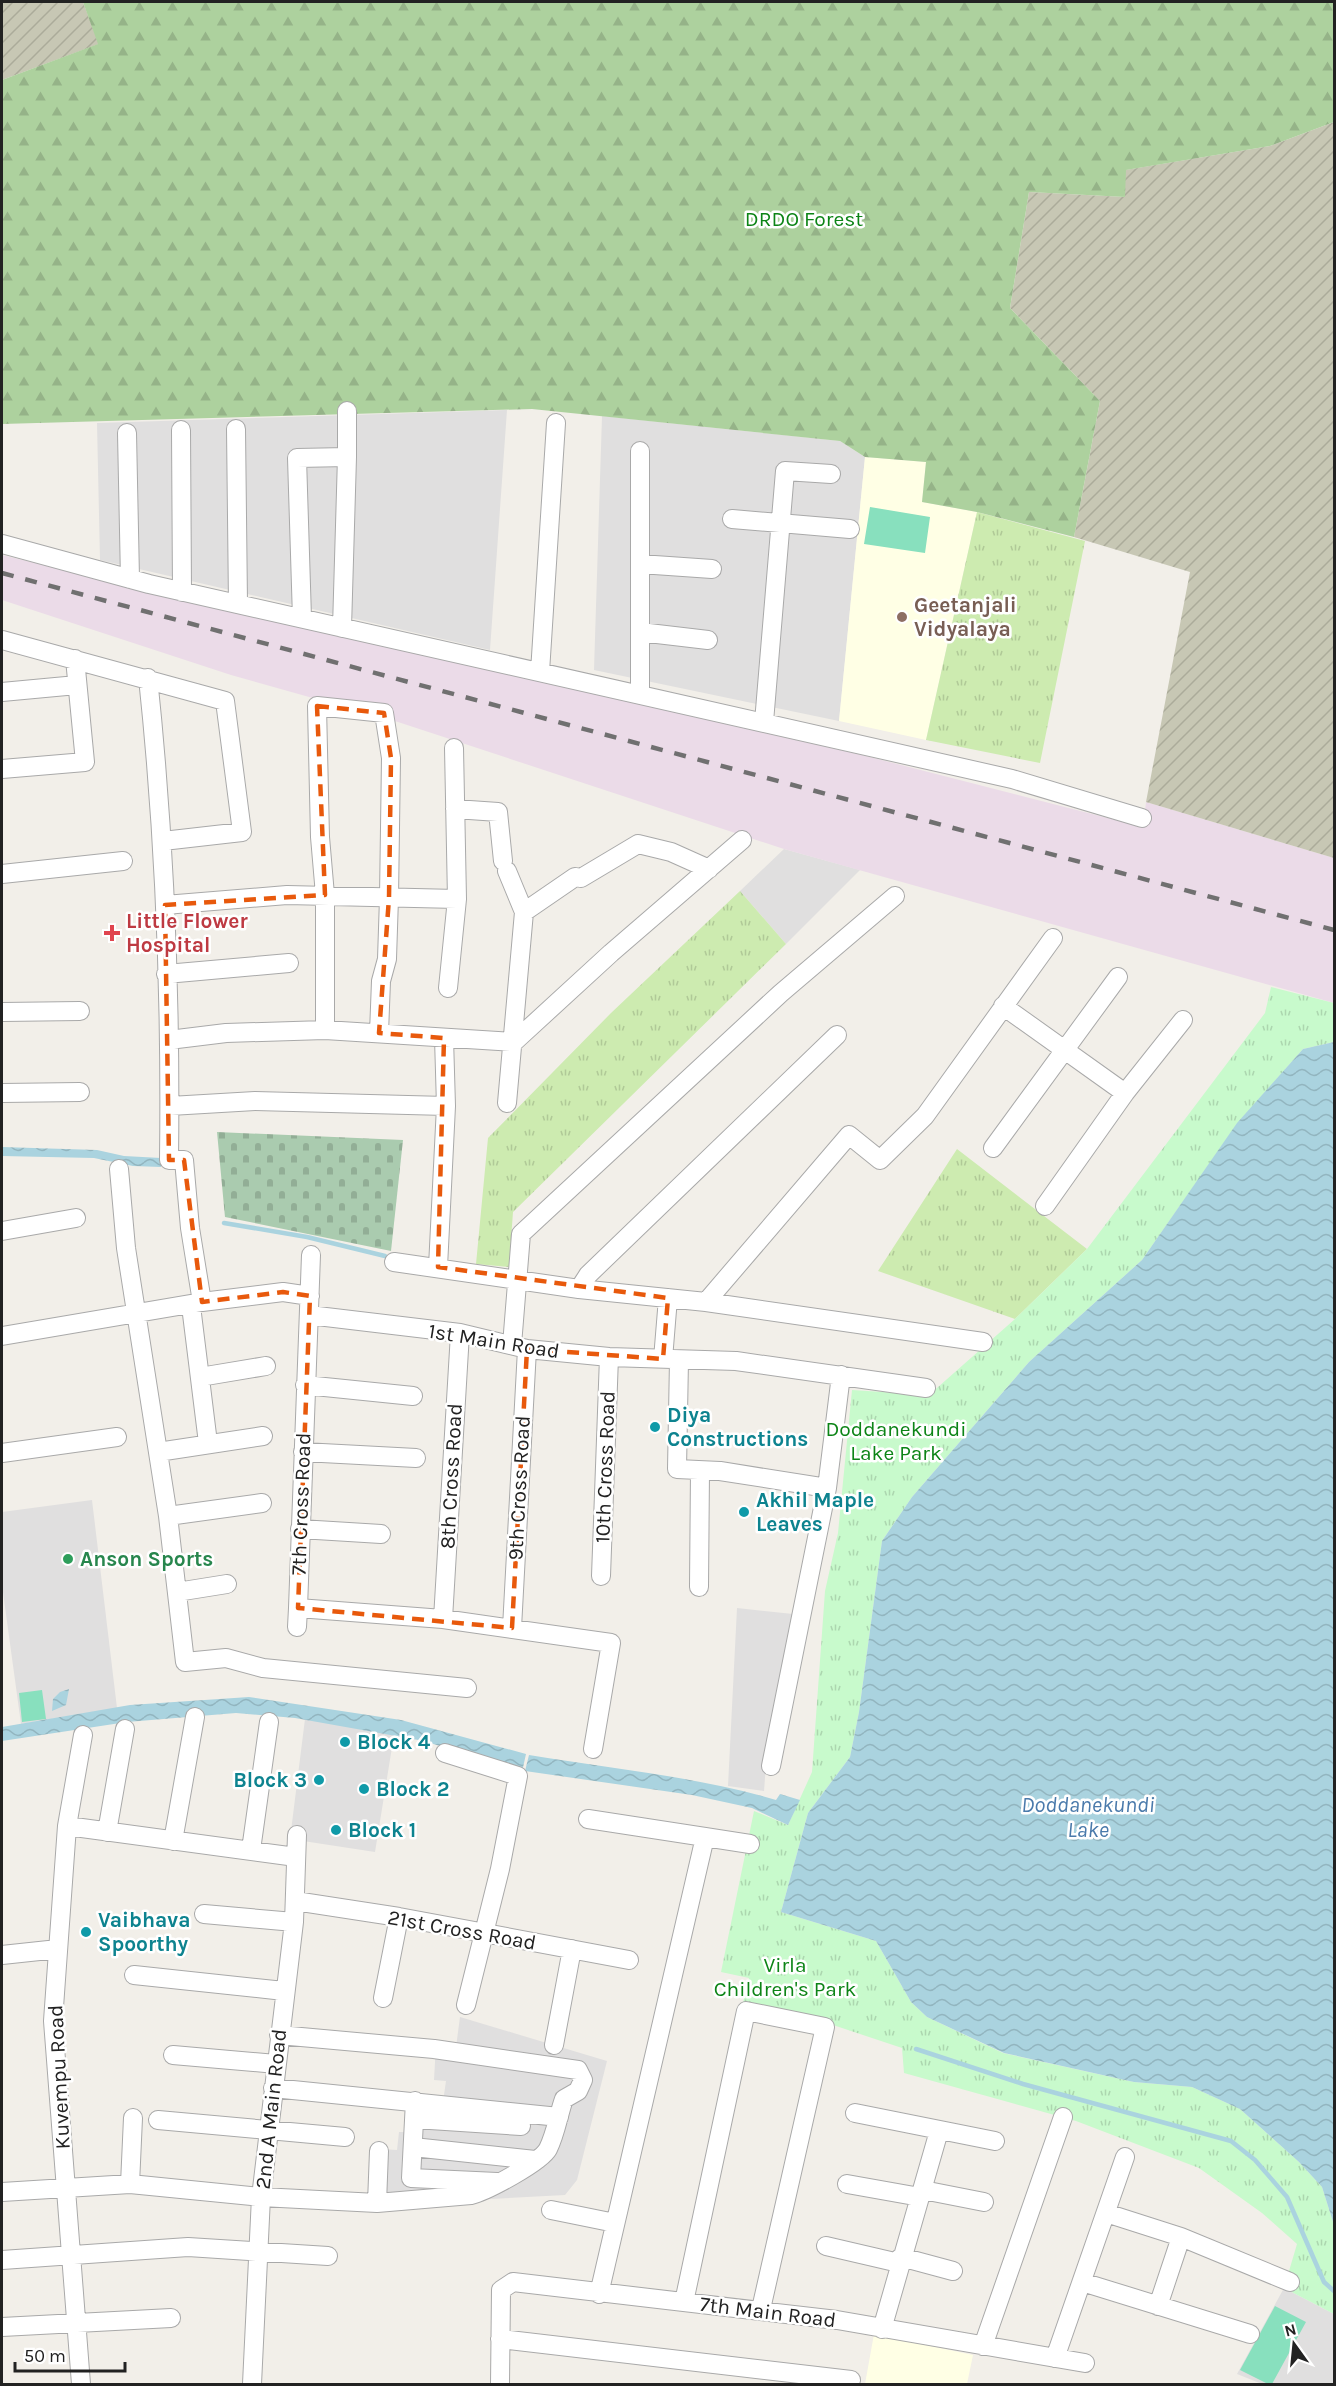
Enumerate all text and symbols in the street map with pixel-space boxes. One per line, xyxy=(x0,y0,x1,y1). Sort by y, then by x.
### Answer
park label: DRDO Forest xyxy=(745,207,863,231)
place label: Geetanjali Vidyalaya xyxy=(914,593,1017,641)
marker: Geetanjali Vidyalaya xyxy=(895,610,909,624)
place label: Little Flower Hospital xyxy=(126,909,248,957)
marker: Little Flower Hospital xyxy=(103,924,121,942)
street label: 1st Main Road xyxy=(427,1319,561,1363)
street label: 10th Cross Road xyxy=(590,1390,620,1544)
street label: 8th Cross Road xyxy=(435,1403,467,1549)
place label: Diya Constructions xyxy=(667,1403,808,1451)
street label: 9th Cross Road xyxy=(503,1415,535,1561)
park label: Doddanekundi Lake Park xyxy=(825,1417,967,1465)
marker: Diya Constructions xyxy=(648,1420,662,1434)
street label: 7th Cross Road xyxy=(287,1432,315,1576)
place label: Akhil Maple Leaves xyxy=(756,1488,874,1536)
marker: Akhil Maple Leaves xyxy=(737,1505,751,1519)
place label: Anson Sports xyxy=(80,1547,213,1571)
marker: Anson Sports xyxy=(61,1552,75,1566)
place label: Block 4 xyxy=(357,1730,431,1754)
marker: Block 4 xyxy=(338,1735,352,1749)
place label: Block 3 xyxy=(233,1768,307,1792)
marker: Block 3 xyxy=(312,1773,326,1787)
place label: Block 2 xyxy=(376,1777,449,1801)
marker: Block 2 xyxy=(357,1782,371,1796)
water label: Doddanekundi Lake xyxy=(1021,1792,1155,1843)
place label: Block 1 xyxy=(348,1818,416,1842)
marker: Block 1 xyxy=(329,1823,343,1837)
street label: 21st Cross Road xyxy=(386,1905,538,1955)
place label: Vaibhava Spoorthy xyxy=(98,1908,190,1956)
marker: Vaibhava Spoorthy xyxy=(79,1925,93,1939)
park label: Virla Children's Park xyxy=(714,1953,856,2001)
street label: Kuvempu Road xyxy=(43,2004,75,2150)
street label: 2nd A Main Road xyxy=(251,2028,291,2190)
street label: 7th Main Road xyxy=(699,2292,837,2332)
north arrow xyxy=(1264,2314,1324,2374)
text: N xyxy=(1282,2319,1298,2341)
scale bar xyxy=(15,2335,124,2373)
text: 50 m xyxy=(24,2345,66,2367)

